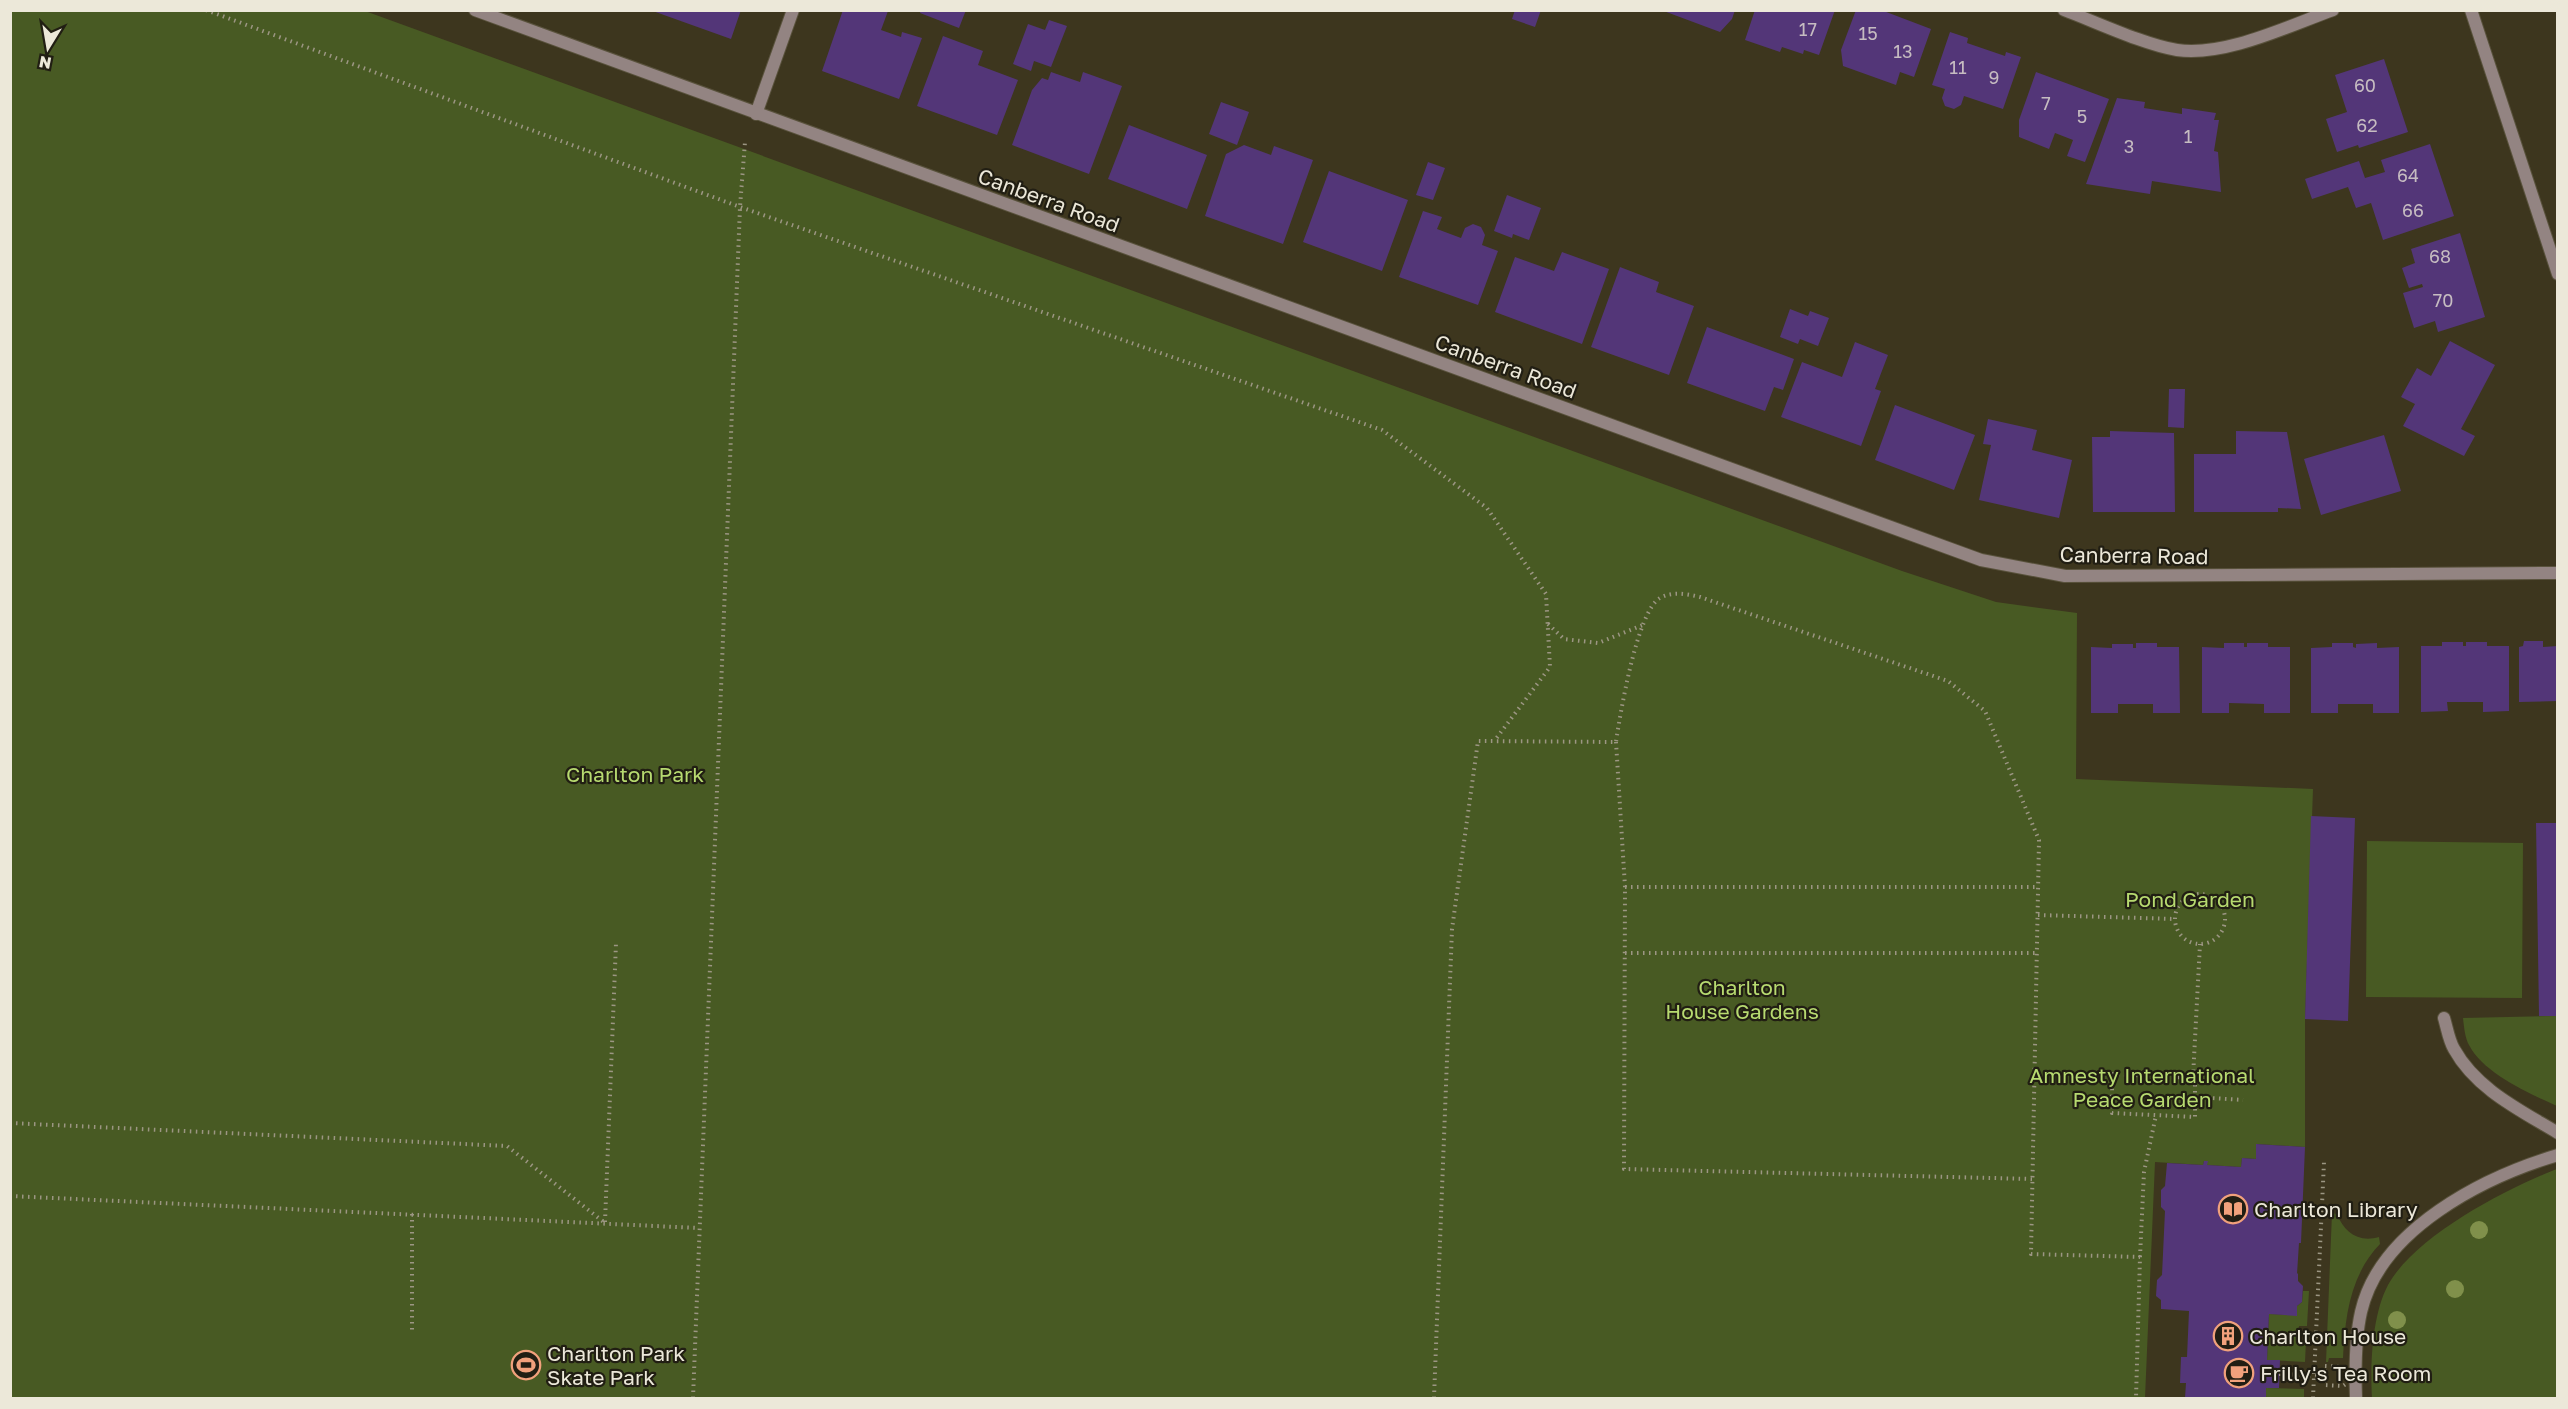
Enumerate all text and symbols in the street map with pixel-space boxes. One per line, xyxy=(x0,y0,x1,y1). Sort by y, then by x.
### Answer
north arrow xyxy=(18,18,78,78)
house number: 17 xyxy=(1799,18,1817,40)
house number: 15 xyxy=(1858,22,1878,44)
house number: 13 xyxy=(1893,40,1913,62)
text: N xyxy=(37,52,53,74)
house number: 11 xyxy=(1949,56,1967,78)
house number: 9 xyxy=(1989,66,1999,88)
house number: 60 xyxy=(2354,74,2376,96)
house number: 7 xyxy=(2041,92,2051,114)
house number: 5 xyxy=(2077,105,2087,127)
house number: 62 xyxy=(2356,114,2378,136)
house number: 1 xyxy=(2184,125,2193,147)
house number: 3 xyxy=(2124,135,2134,157)
street label: Canberra Road xyxy=(975,162,1123,238)
house number: 64 xyxy=(2397,164,2419,186)
house number: 66 xyxy=(2402,199,2424,221)
house number: 68 xyxy=(2429,245,2451,267)
house number: 70 xyxy=(2433,289,2453,311)
street label: Canberra Road xyxy=(1432,328,1580,404)
street label: Canberra Road xyxy=(2059,541,2209,569)
park label: Charlton Park xyxy=(566,761,704,787)
park label: Pond Garden xyxy=(2125,886,2255,912)
park label: Charlton House Gardens xyxy=(1665,974,1819,1024)
park label: Amnesty International Peace Garden xyxy=(2029,1062,2255,1112)
library icon: Charlton Library xyxy=(2217,1193,2249,1225)
place label: Charlton Library xyxy=(2254,1196,2418,1222)
building icon: Charlton House xyxy=(2212,1320,2244,1352)
place label: Charlton House xyxy=(2249,1323,2406,1349)
place label: Charlton Park Skate Park xyxy=(547,1340,685,1390)
sports icon: Charlton Park Skate Park xyxy=(510,1349,542,1381)
cafe icon: Frilly's Tea Room xyxy=(2223,1357,2255,1389)
place label: Frilly's Tea Room xyxy=(2260,1360,2431,1386)

